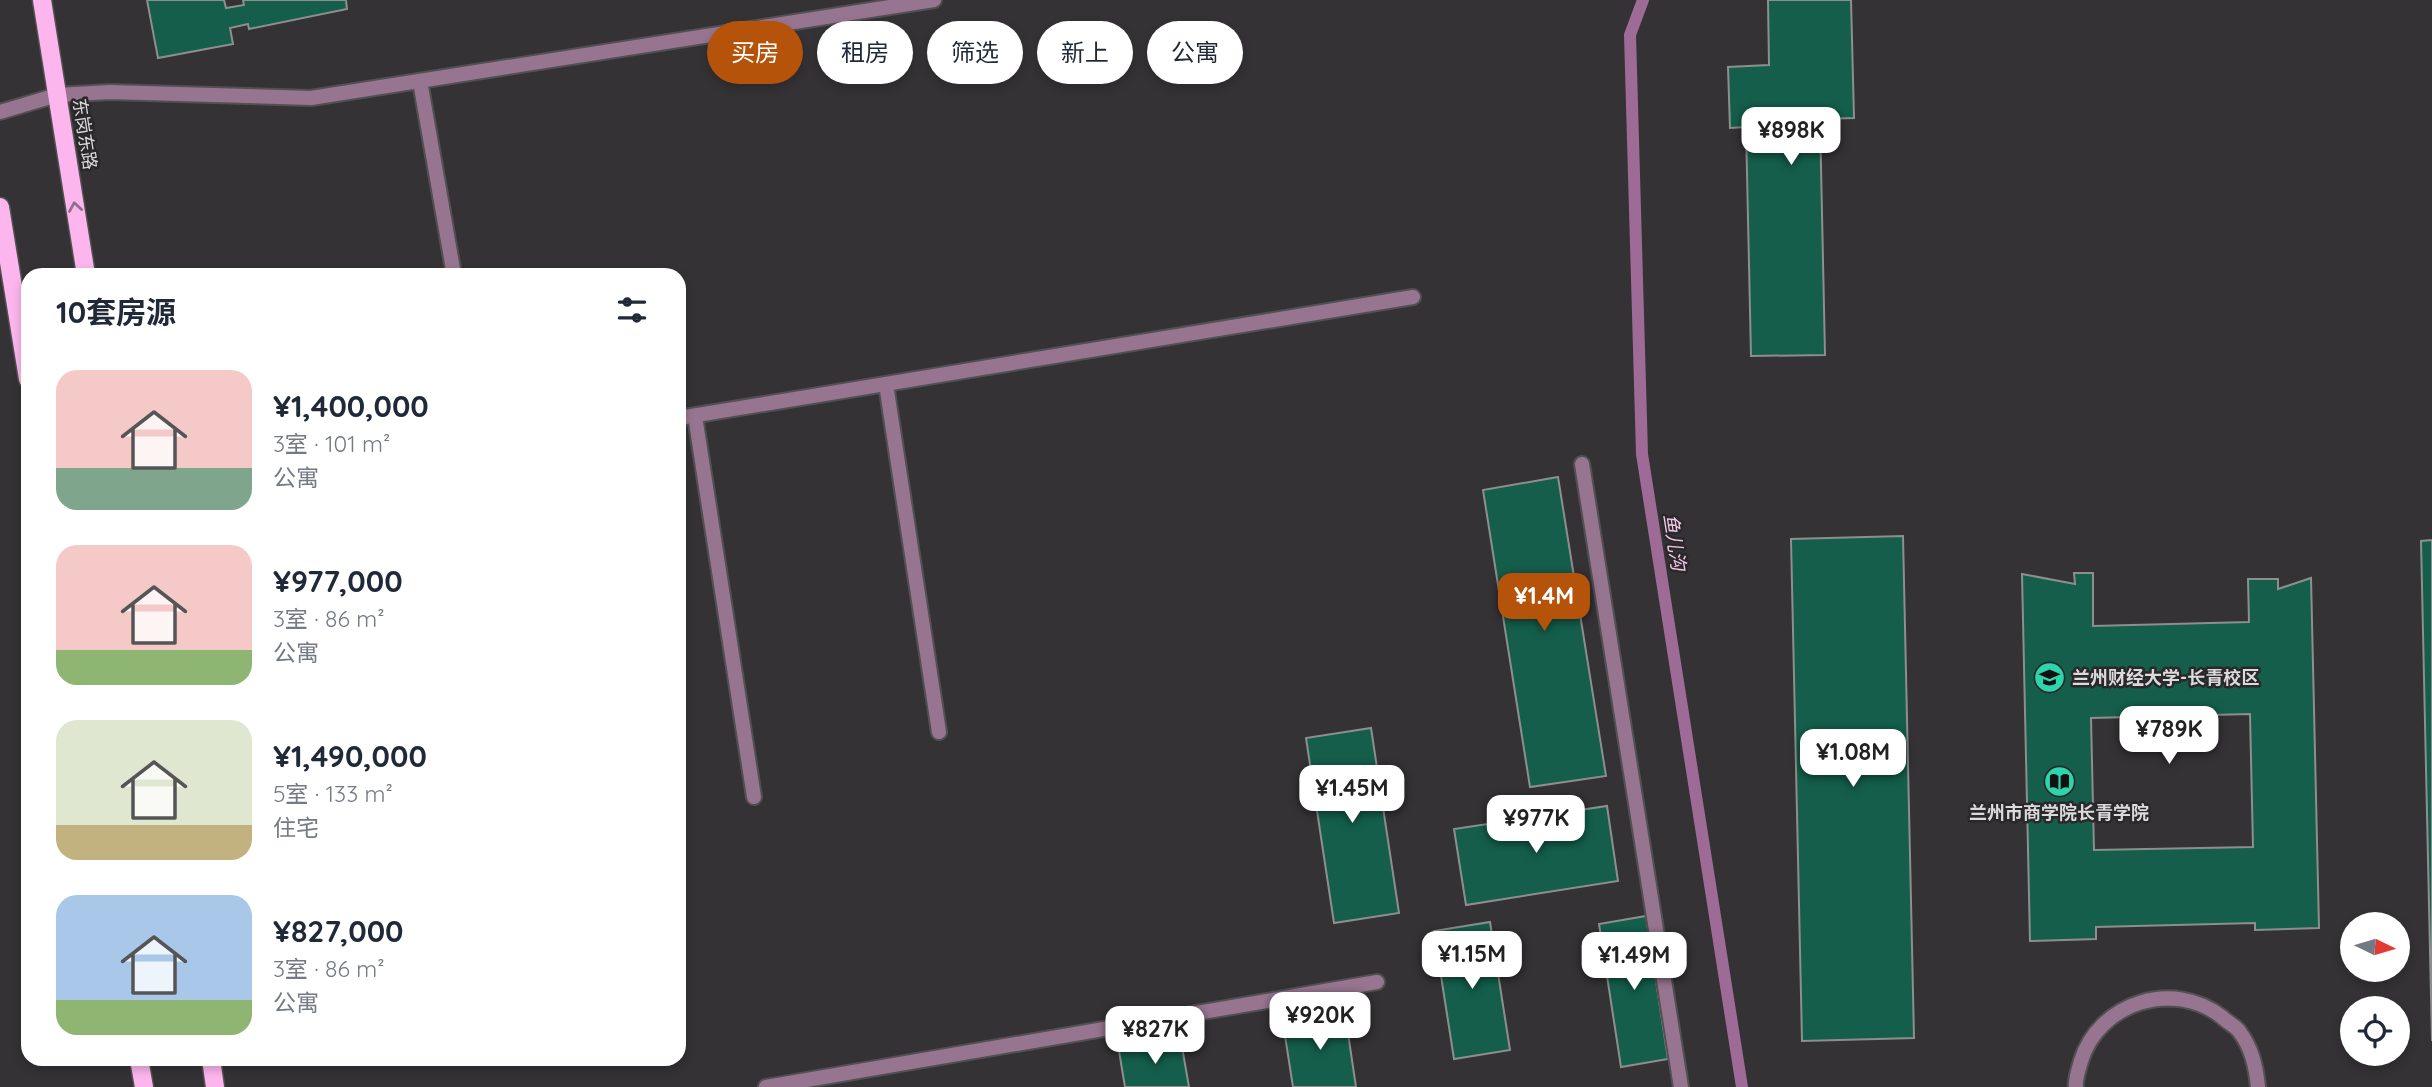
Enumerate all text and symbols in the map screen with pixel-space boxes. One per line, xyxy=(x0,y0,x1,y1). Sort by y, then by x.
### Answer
chip: 买房 xyxy=(707,21,803,84)
chip: 租房 xyxy=(817,21,913,84)
chip: 筛选 xyxy=(927,21,1023,84)
chip: 新上 xyxy=(1037,21,1133,84)
chip: 公寓 xyxy=(1147,21,1243,84)
street label: 东岗东路 xyxy=(68,97,102,171)
pin: ¥898K xyxy=(1742,108,1840,167)
text: ¥898K xyxy=(1757,115,1825,144)
one-way arrow xyxy=(68,201,83,213)
icon: filters xyxy=(613,291,651,329)
text: 10套房源 xyxy=(56,293,176,331)
text: ¥1,400,000 xyxy=(273,387,429,425)
icon: home xyxy=(112,398,196,482)
text: 3室 · 101 m² xyxy=(273,429,390,458)
text: 公寓 xyxy=(273,463,319,492)
water label: 鱼儿沟 xyxy=(1659,512,1692,574)
text: ¥977,000 xyxy=(273,562,403,600)
icon: home xyxy=(112,573,196,657)
pin: ¥1.4M xyxy=(1495,574,1593,633)
text: ¥1.4M xyxy=(1514,581,1574,610)
text: 3室 · 86 m² xyxy=(273,604,384,633)
text: 公寓 xyxy=(273,638,319,667)
school or university icon: 兰州财经大学-长青校区 xyxy=(2032,660,2066,694)
place label: 兰州财经大学-长青校区 xyxy=(2072,666,2259,689)
pin: ¥789K xyxy=(2120,706,2218,766)
text: ¥789K xyxy=(2135,714,2203,743)
pin: ¥1.08M xyxy=(1796,730,1910,789)
text: ¥1,490,000 xyxy=(273,737,427,775)
text: ¥1.08M xyxy=(1816,737,1890,766)
icon: home xyxy=(112,748,196,832)
library icon: 兰州市商学院长青学院 xyxy=(2042,765,2076,799)
pin: ¥1.45M xyxy=(1295,766,1409,825)
text: ¥1.45M xyxy=(1315,773,1389,802)
text: 5室 · 133 m² xyxy=(273,779,393,808)
pin: ¥977K xyxy=(1487,796,1585,855)
place label: 兰州市商学院长青学院 xyxy=(1969,801,2149,824)
text: ¥977K xyxy=(1503,803,1569,832)
text: 住宅 xyxy=(273,813,319,842)
text: ¥827,000 xyxy=(273,912,403,950)
north arrow xyxy=(2340,912,2410,982)
map controls xyxy=(2340,912,2410,1066)
icon: home xyxy=(112,923,196,1007)
pin: ¥1.15M xyxy=(1415,932,1529,991)
pin: ¥1.49M xyxy=(1577,932,1691,992)
text: ¥1.15M xyxy=(1438,939,1506,968)
text: ¥1.49M xyxy=(1598,940,1670,969)
text: 3室 · 86 m² xyxy=(273,954,384,983)
text: 公寓 xyxy=(273,988,319,1017)
pin: ¥920K xyxy=(1271,992,1369,1052)
button: locate xyxy=(2340,996,2410,1066)
text: ¥920K xyxy=(1285,1000,1355,1029)
pin: ¥827K xyxy=(1106,1006,1204,1066)
text: ¥827K xyxy=(1121,1014,1189,1043)

